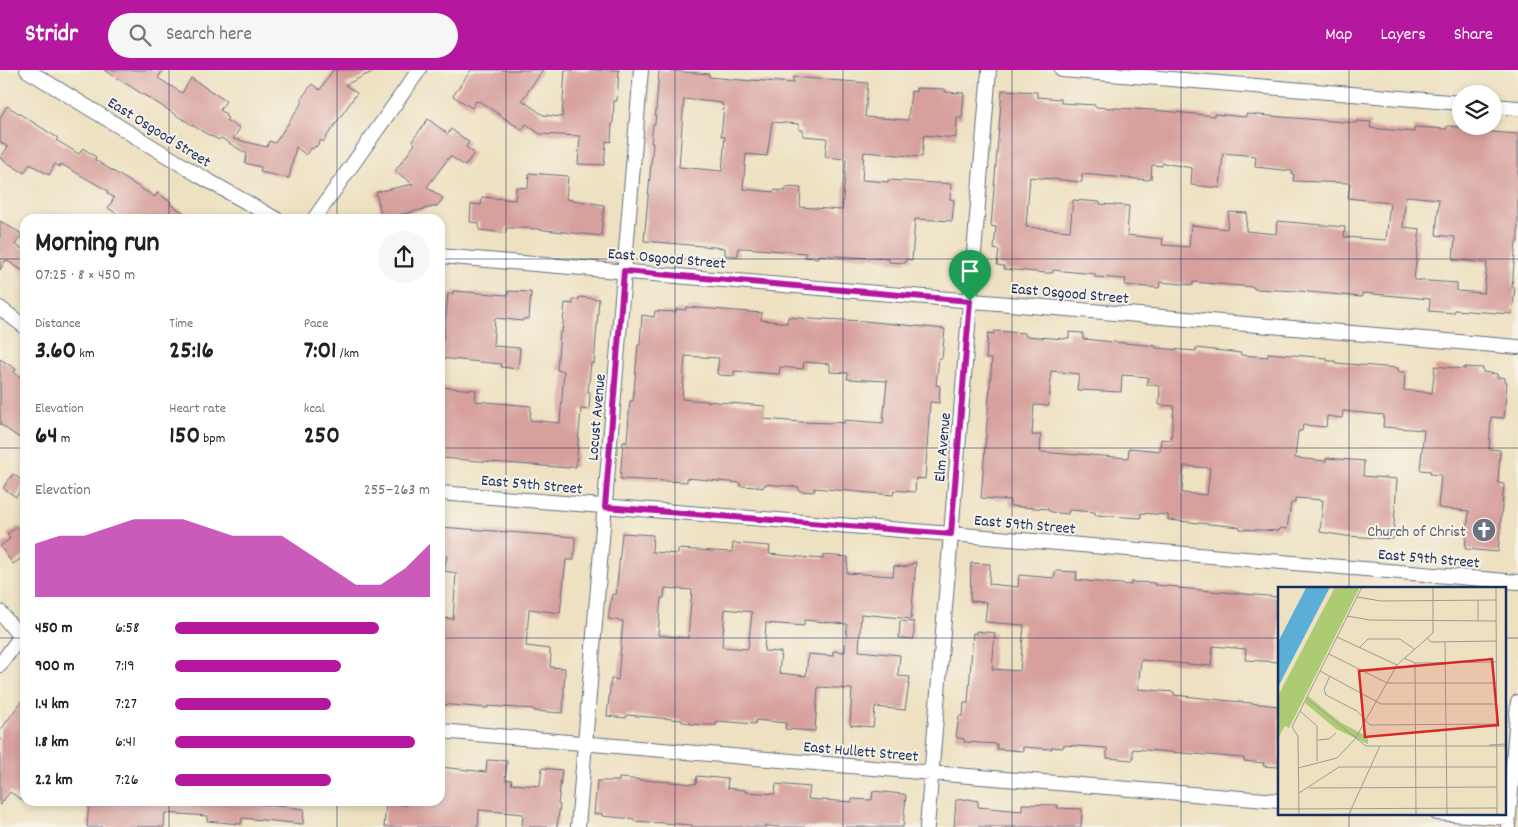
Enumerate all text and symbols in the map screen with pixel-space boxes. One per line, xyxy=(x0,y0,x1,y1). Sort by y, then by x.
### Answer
search box xyxy=(108,13,458,58)
text: Stridr xyxy=(25,18,78,52)
icon: search xyxy=(126,21,154,49)
text: Search here xyxy=(166,22,252,49)
text: Map xyxy=(1325,23,1352,48)
text: Layers xyxy=(1380,23,1426,48)
text: Share xyxy=(1454,23,1493,48)
map controls xyxy=(1452,85,1502,135)
button: layers xyxy=(1452,85,1502,135)
street label: East Osgood Street xyxy=(102,92,215,174)
text: Morning run xyxy=(35,225,159,265)
button: share xyxy=(378,231,430,283)
street label: East Osgood Street xyxy=(607,243,727,276)
pin xyxy=(949,250,991,301)
icon: arrive xyxy=(956,257,984,285)
text: 07:25 · 8 × 450 m xyxy=(35,264,135,287)
street label: East Osgood Street xyxy=(1010,278,1130,311)
text: Distance xyxy=(35,314,81,334)
text: Time xyxy=(169,314,193,334)
text: Pace xyxy=(304,314,328,334)
text: 3.60 xyxy=(35,334,76,370)
text: 25:16 xyxy=(169,334,214,370)
text: 7:01 xyxy=(304,334,336,370)
text: km xyxy=(76,344,95,364)
text: /km xyxy=(336,344,359,364)
street label: Locust Avenue xyxy=(582,373,613,462)
text: Elevation xyxy=(35,399,84,419)
text: Heart rate xyxy=(169,399,226,419)
text: kcal xyxy=(304,399,325,419)
street label: Elm Avenue xyxy=(929,412,958,483)
text: 64 xyxy=(35,419,58,455)
text: 150 xyxy=(169,419,200,455)
text: 250 xyxy=(304,419,340,455)
text: m xyxy=(58,429,70,449)
text: bpm xyxy=(200,429,225,449)
street label: East 59th Street xyxy=(480,470,583,501)
text: Elevation xyxy=(35,479,91,502)
text: 255–263 m xyxy=(364,479,430,502)
street label: East 59th Street xyxy=(973,510,1076,541)
church icon: Church of Christ xyxy=(1471,517,1497,543)
place label: Church of Christ xyxy=(1367,521,1466,544)
street label: East 59th Street xyxy=(1377,544,1480,575)
inset map xyxy=(1278,587,1506,814)
text: 450 m xyxy=(35,617,72,640)
text: 6:58 xyxy=(115,617,139,640)
text: 900 m xyxy=(35,655,74,678)
text: 7:19 xyxy=(115,655,135,678)
text: 1.4 km xyxy=(35,693,69,716)
text: 7:27 xyxy=(115,693,137,716)
text: 1.8 km xyxy=(35,731,69,754)
text: 6:41 xyxy=(115,731,136,754)
street label: East Hullett Street xyxy=(802,736,919,769)
text: 2.2 km xyxy=(35,769,73,792)
text: 7:26 xyxy=(115,769,139,792)

